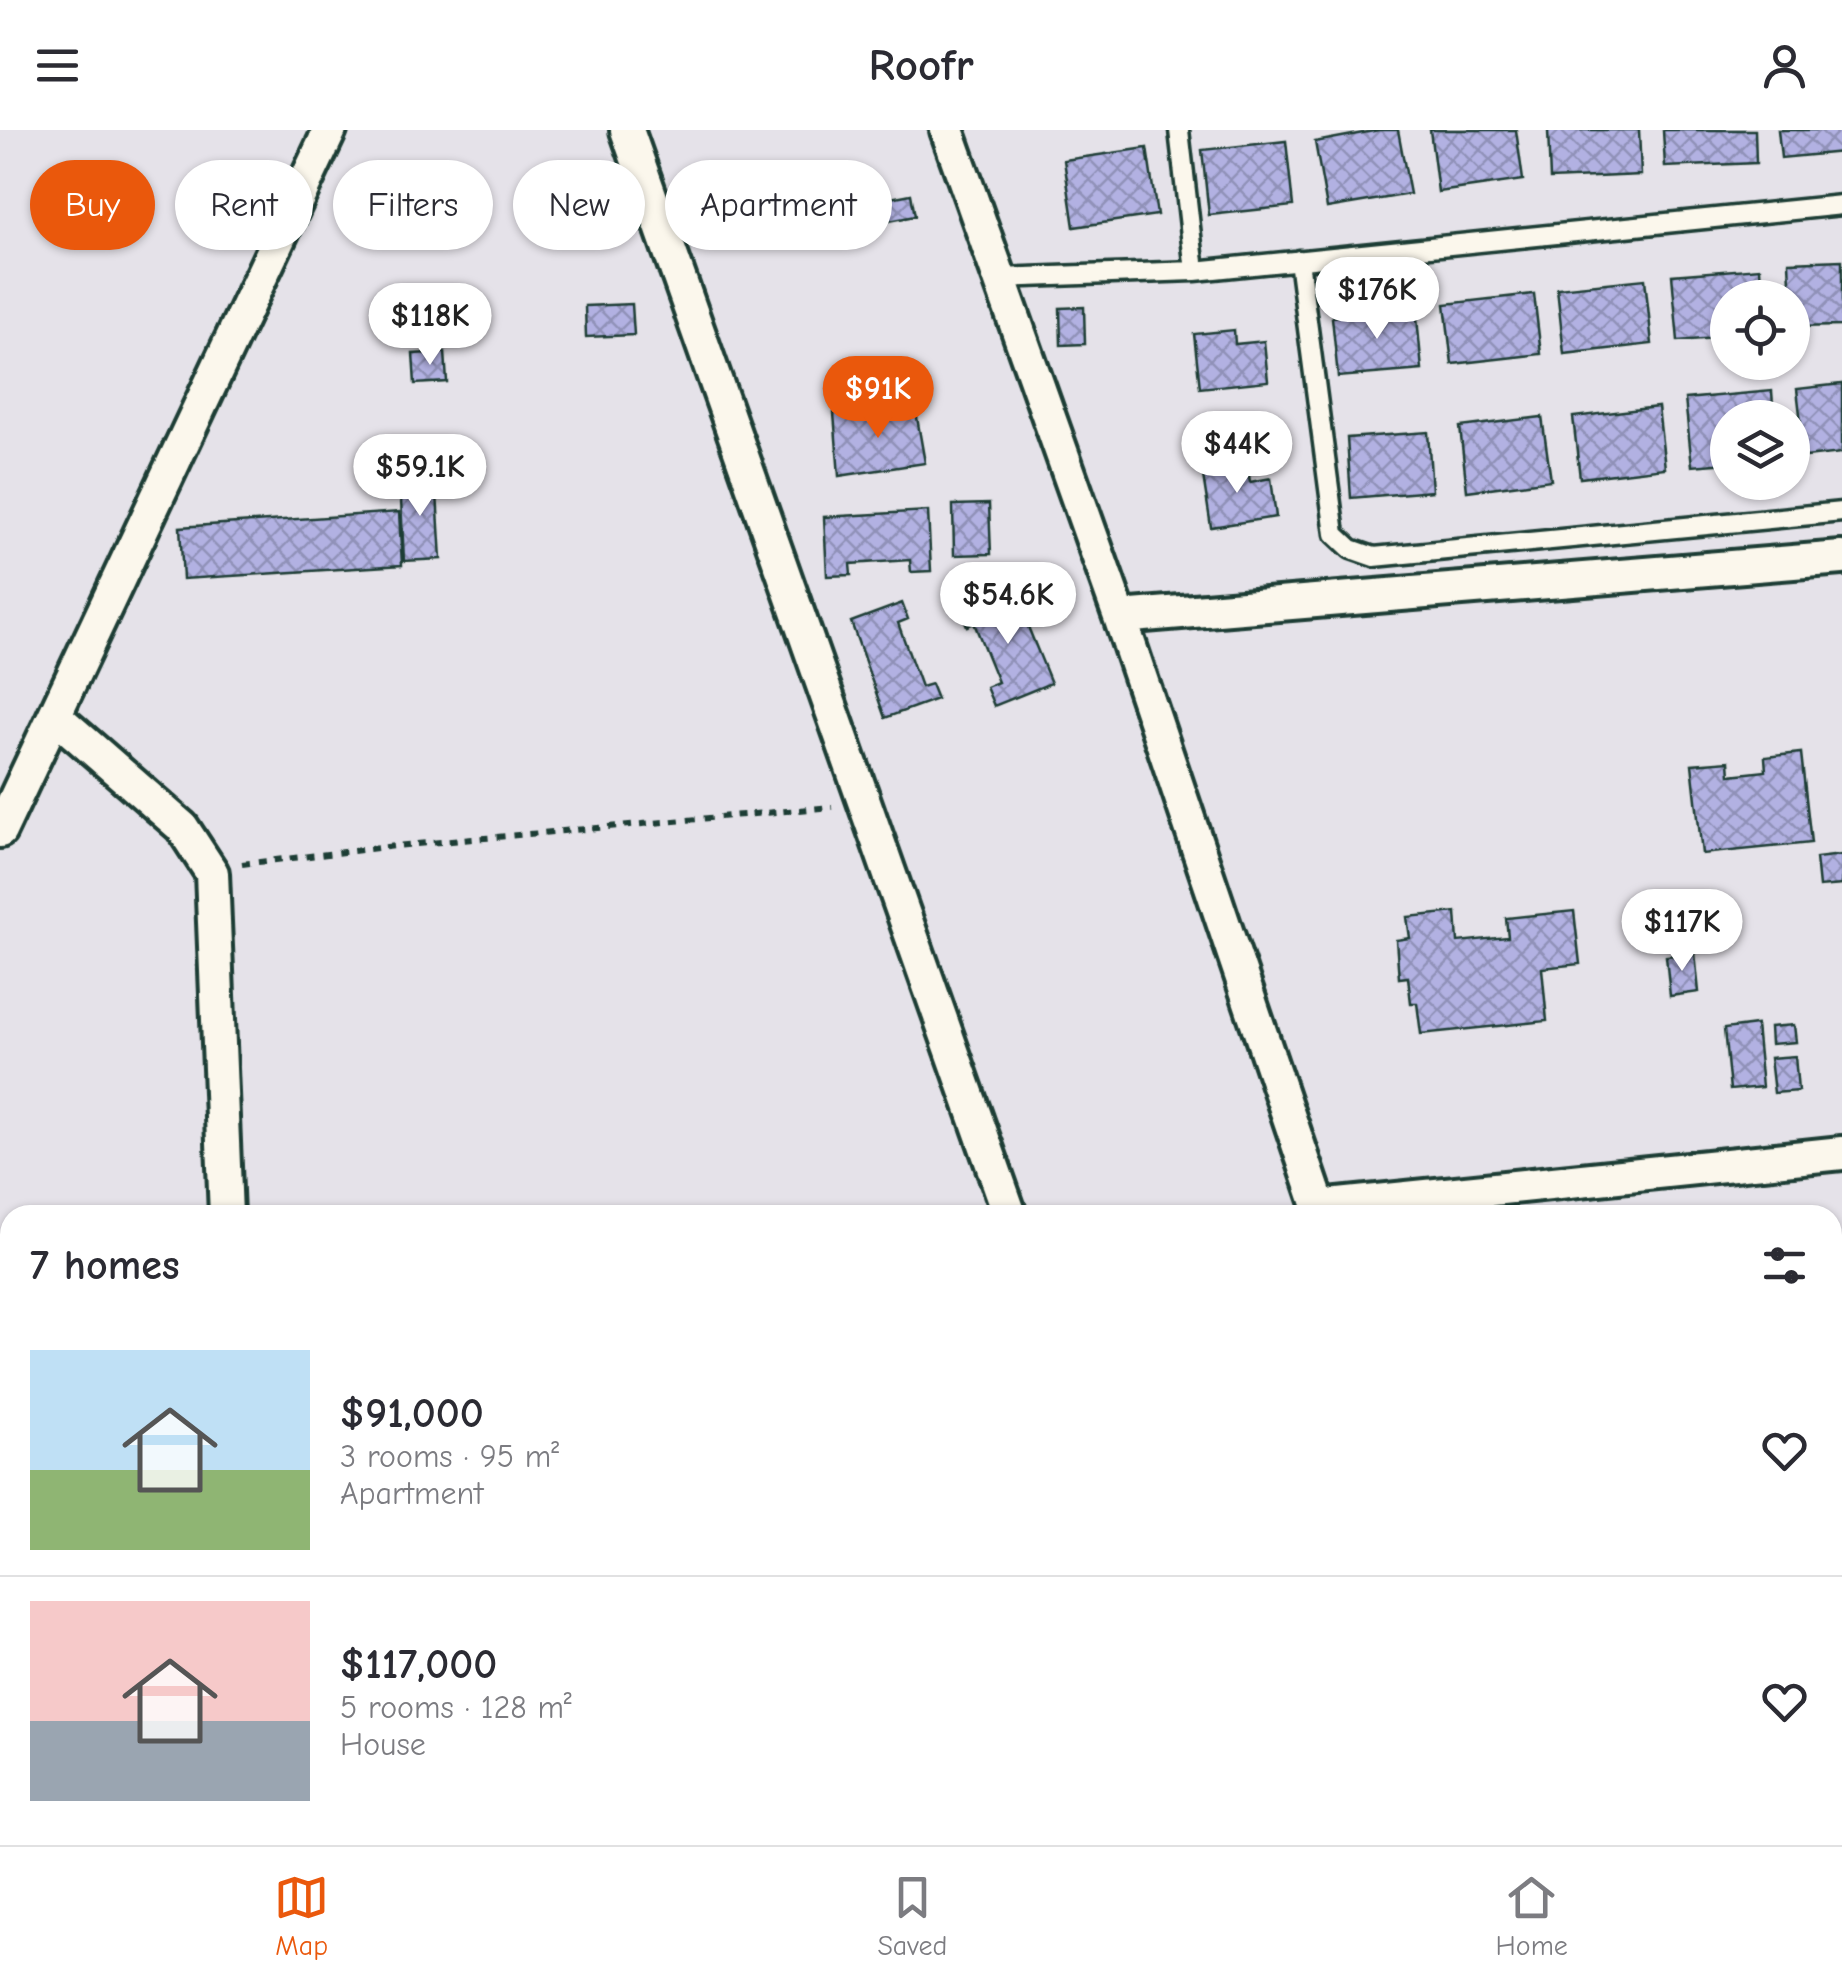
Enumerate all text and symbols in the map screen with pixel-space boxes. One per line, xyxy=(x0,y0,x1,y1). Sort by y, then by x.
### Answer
icon: menu xyxy=(30,38,85,93)
icon: person xyxy=(1757,38,1812,93)
text: Roofr xyxy=(868,39,974,91)
chip: Buy xyxy=(30,160,155,250)
chip: Rent xyxy=(175,160,313,250)
chip: Filters xyxy=(333,160,493,250)
chip: New xyxy=(513,160,645,250)
chip: Apartment xyxy=(665,160,892,250)
pin: $176K xyxy=(1307,257,1447,342)
text: $176K xyxy=(1337,271,1417,308)
map controls xyxy=(1710,280,1810,500)
button: locate xyxy=(1710,280,1810,380)
pin: $118K xyxy=(360,283,500,368)
text: $118K xyxy=(391,297,469,334)
pin: $91K xyxy=(819,356,937,441)
text: $91K xyxy=(845,370,911,407)
button: layers xyxy=(1710,400,1810,500)
pin: $44K xyxy=(1178,411,1296,496)
text: $44K xyxy=(1203,425,1271,462)
pin: $59.1K xyxy=(339,434,501,519)
text: $59.1K xyxy=(375,448,465,485)
pin: $54.6K xyxy=(927,562,1089,647)
text: $54.6K xyxy=(962,576,1054,613)
pin: $117K xyxy=(1612,889,1752,974)
text: $117K xyxy=(1644,903,1720,940)
icon: filters xyxy=(1757,1238,1812,1293)
text: 7 homes xyxy=(30,1241,180,1290)
text: $91,000 xyxy=(340,1389,484,1438)
icon: home xyxy=(110,1390,230,1510)
icon: heart xyxy=(1757,1423,1812,1478)
text: 3 rooms · 95 m² xyxy=(340,1438,559,1475)
text: Apartment xyxy=(340,1475,483,1512)
text: $117,000 xyxy=(340,1640,497,1689)
icon: home xyxy=(110,1641,230,1761)
icon: heart xyxy=(1757,1674,1812,1729)
text: 5 rooms · 128 m² xyxy=(340,1689,572,1726)
text: House xyxy=(340,1726,426,1763)
tab: Map xyxy=(274,1870,329,1962)
tab: Saved xyxy=(877,1870,947,1962)
tab: Home xyxy=(1496,1870,1568,1962)

